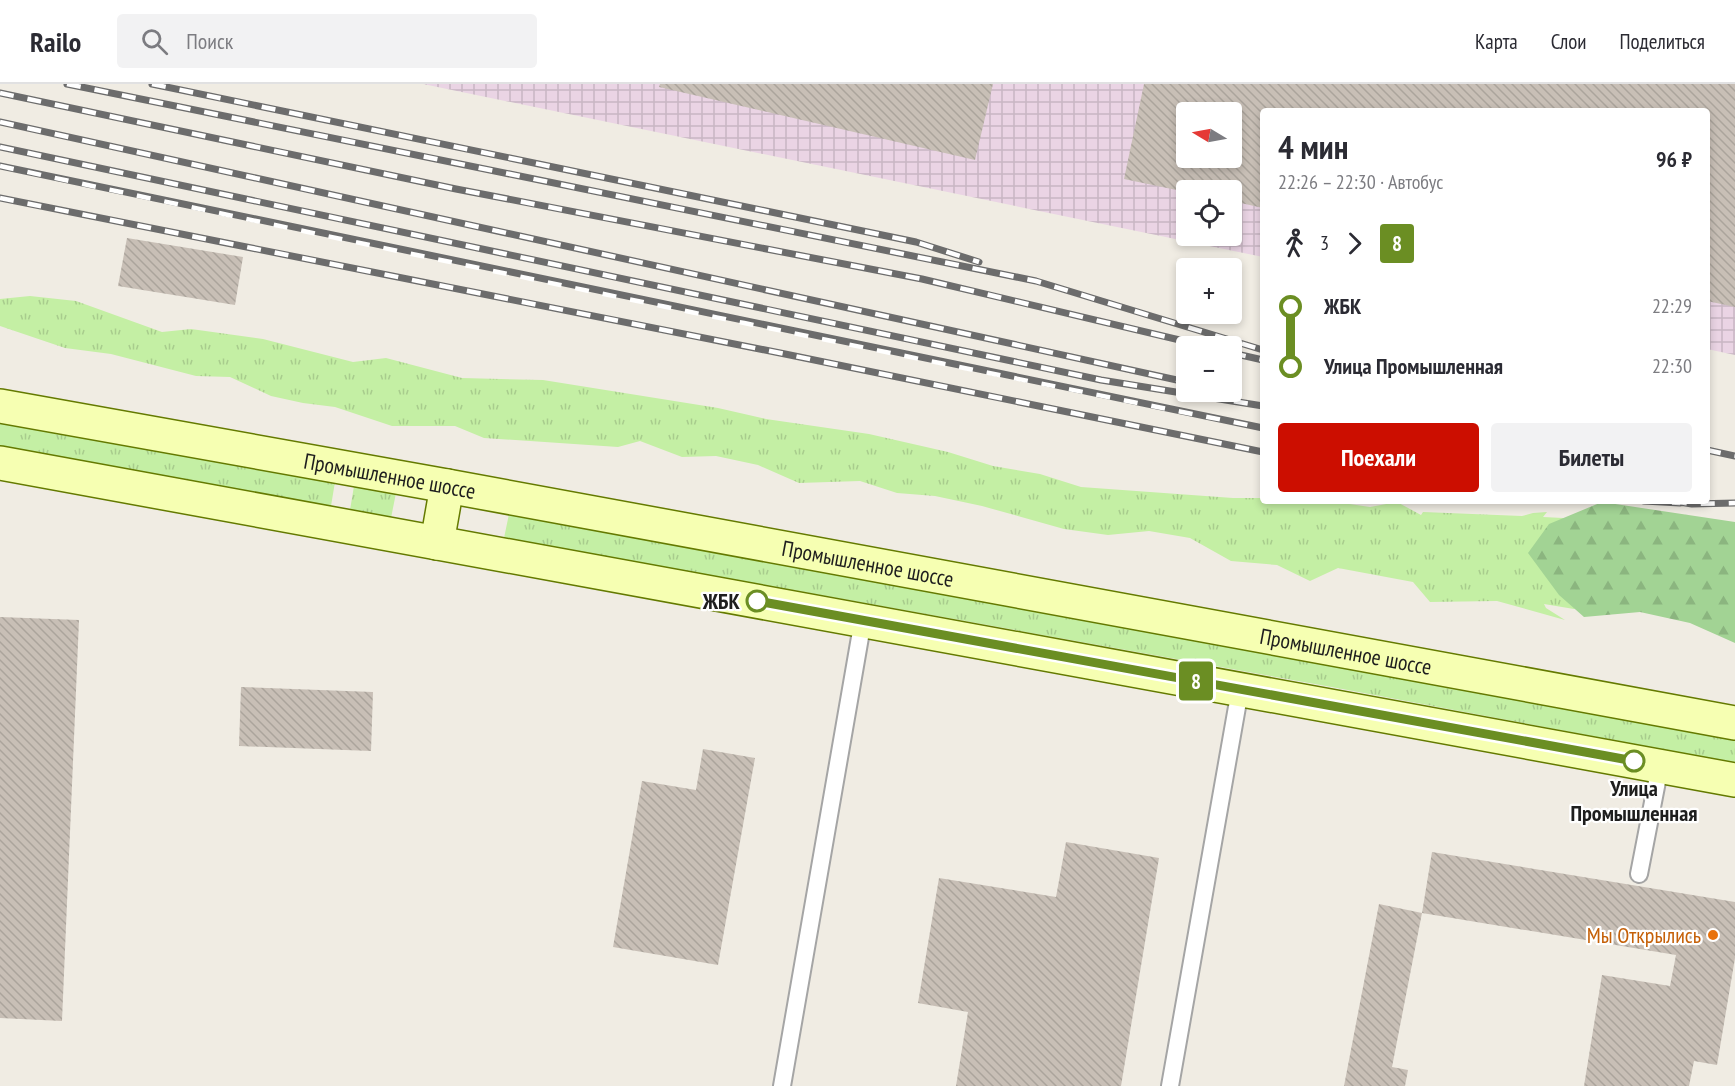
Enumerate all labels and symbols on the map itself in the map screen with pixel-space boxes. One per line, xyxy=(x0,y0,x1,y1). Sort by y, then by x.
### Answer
north arrow xyxy=(1176,102,1242,168)
street label: Промышленное шоссе xyxy=(302,447,478,505)
street label: Промышленное шоссе xyxy=(780,534,956,593)
place label: ЖБК xyxy=(702,587,741,615)
marker: ЖБК xyxy=(746,590,768,612)
street label: Промышленное шоссе xyxy=(1258,622,1434,681)
line badge: 8 xyxy=(1176,662,1216,700)
marker: Улица Промышленная xyxy=(1623,750,1645,772)
place label: Улица Промышленная xyxy=(1571,774,1698,827)
place label: Мы Открылись xyxy=(1587,921,1701,949)
marker: Мы Открылись xyxy=(1706,928,1720,942)

